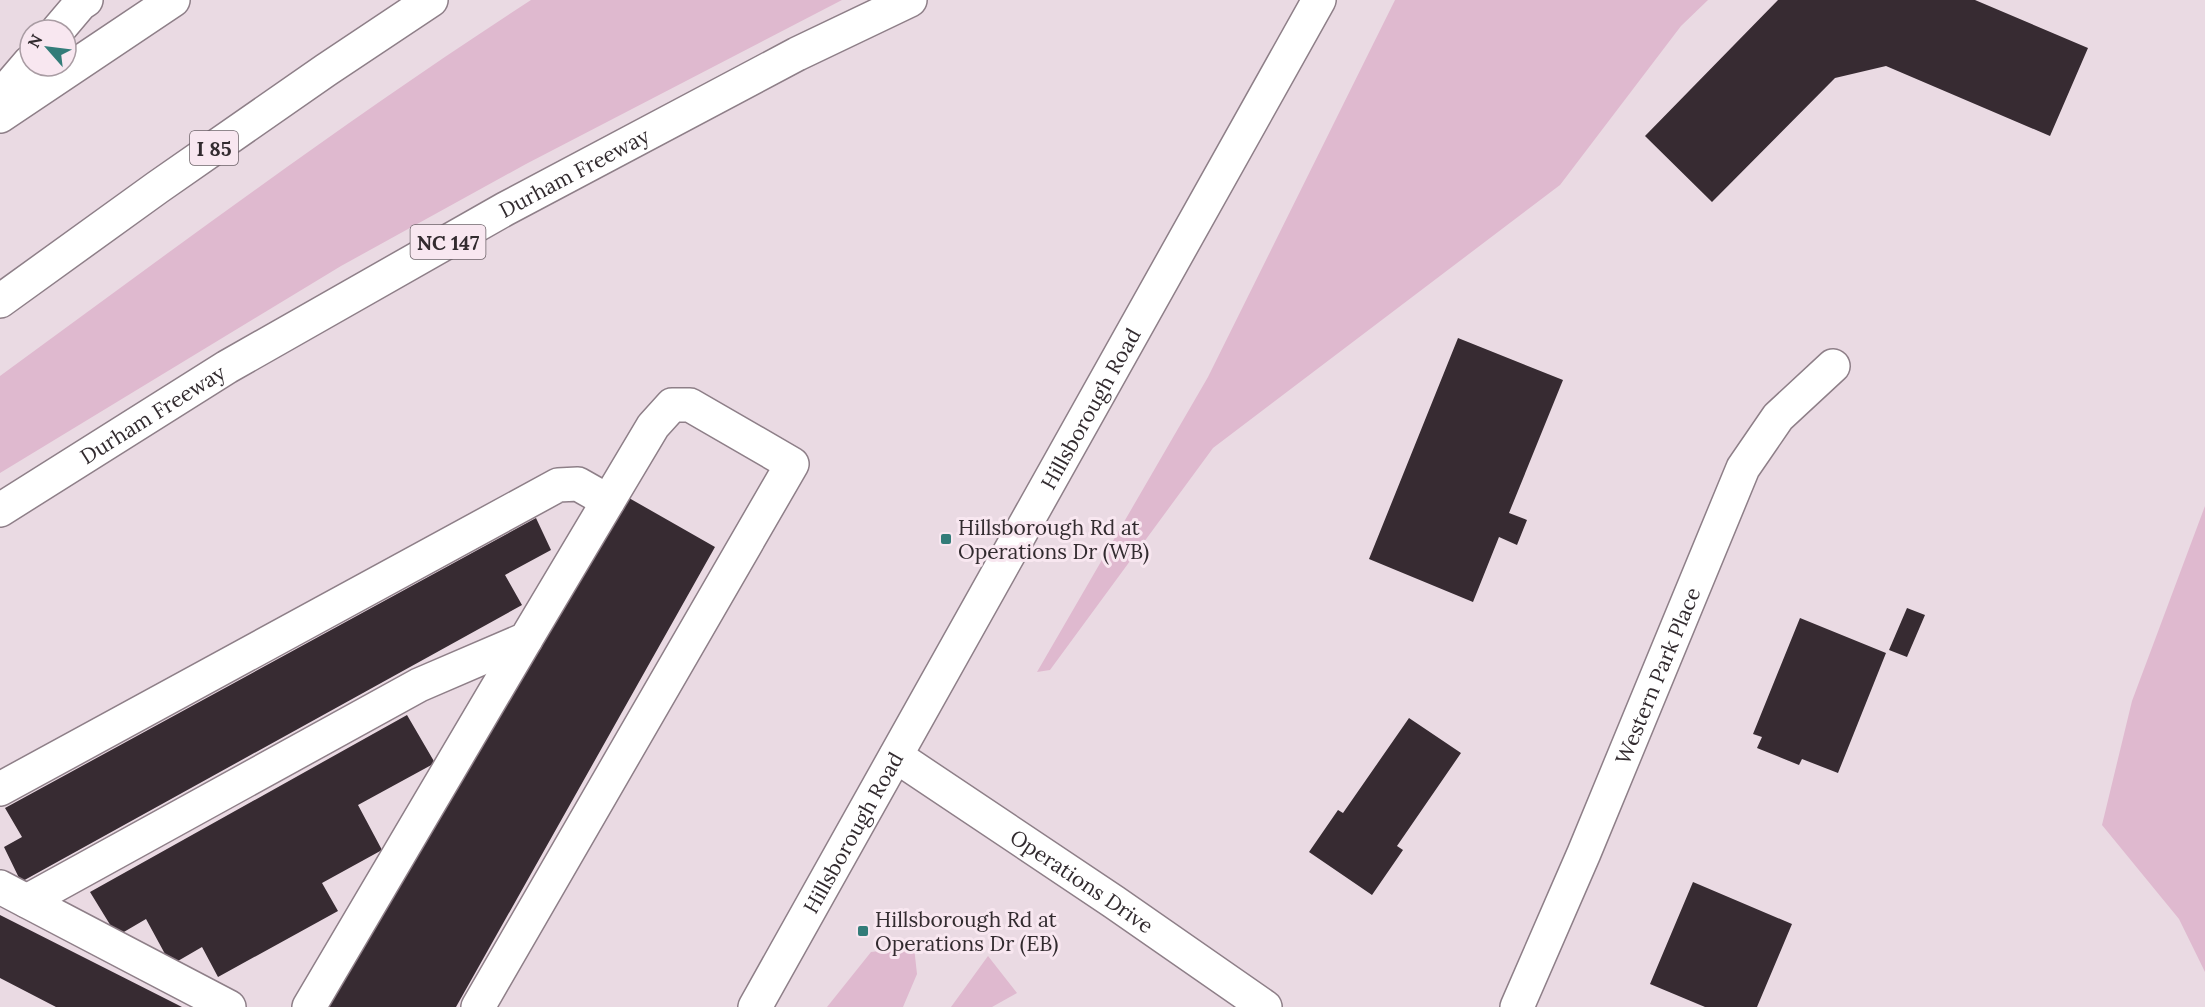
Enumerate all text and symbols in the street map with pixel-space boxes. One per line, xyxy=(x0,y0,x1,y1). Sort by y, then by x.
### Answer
north arrow xyxy=(18,18,78,78)
text: N xyxy=(23,31,46,51)
street label: Durham Freeway xyxy=(494,122,654,223)
road number: I 85 xyxy=(190,131,238,165)
road number: NC 147 xyxy=(410,225,486,259)
street label: Hillsborough Road xyxy=(1034,323,1146,494)
street label: Durham Freeway xyxy=(75,358,230,470)
place label: Hillsborough Rd at Operations Dr (WB) xyxy=(958,514,1149,565)
marker: Hillsborough Rd at Operations Dr (WB) xyxy=(939,532,953,546)
street label: Western Park Place xyxy=(1609,583,1706,768)
street label: Hillsborough Road xyxy=(797,747,909,918)
street label: Operations Drive xyxy=(1005,823,1159,939)
place label: Hillsborough Rd at Operations Dr (EB) xyxy=(875,906,1058,957)
marker: Hillsborough Rd at Operations Dr (EB) xyxy=(856,924,870,938)

